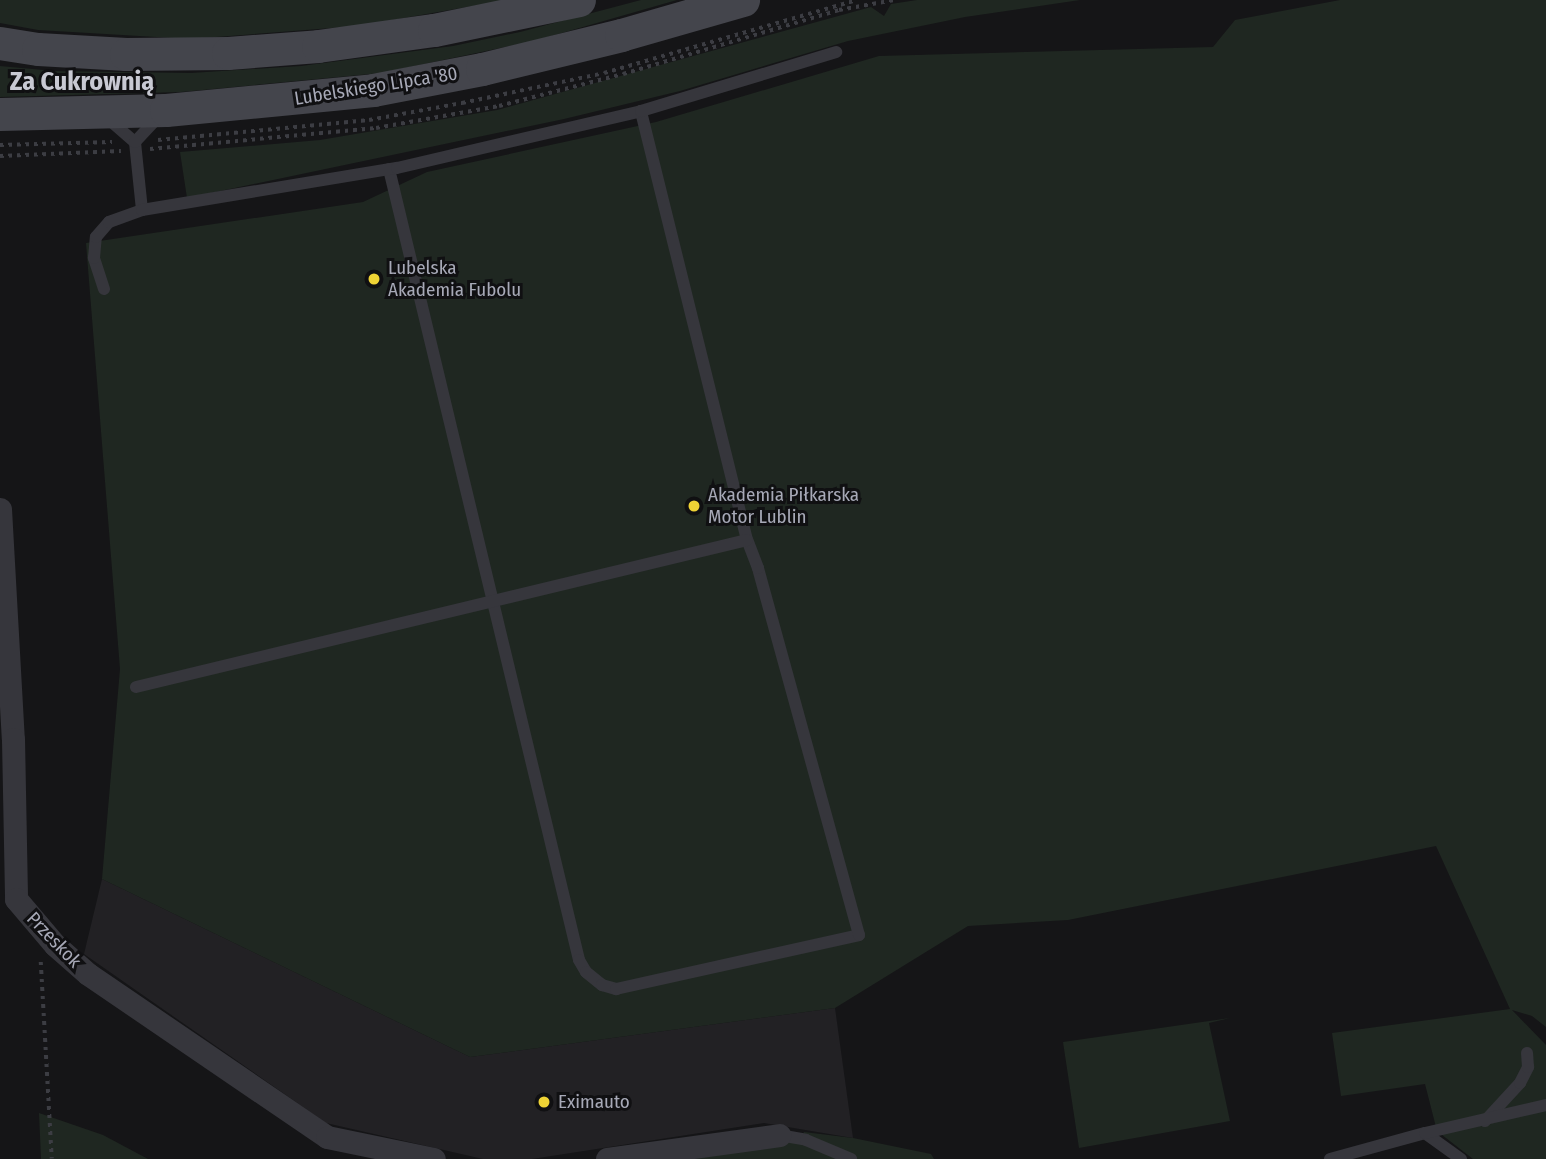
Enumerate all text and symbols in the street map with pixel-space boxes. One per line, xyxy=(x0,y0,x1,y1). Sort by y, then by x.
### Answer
street label: Lubelskiego Lipca '80 xyxy=(293,62,459,110)
district label: Za Cukrownią xyxy=(10,66,154,98)
place label: Lubelska Akademia Fubolu xyxy=(388,257,521,301)
marker: Lubelska Akademia Fubolu xyxy=(366,271,382,287)
place label: Akademia Piłkarska Motor Lublin xyxy=(708,484,859,528)
marker: Akademia Piłkarska Motor Lublin xyxy=(686,498,702,514)
street label: Przeskok xyxy=(22,907,86,973)
place label: Eximauto xyxy=(558,1091,630,1113)
marker: Eximauto xyxy=(536,1094,552,1110)

